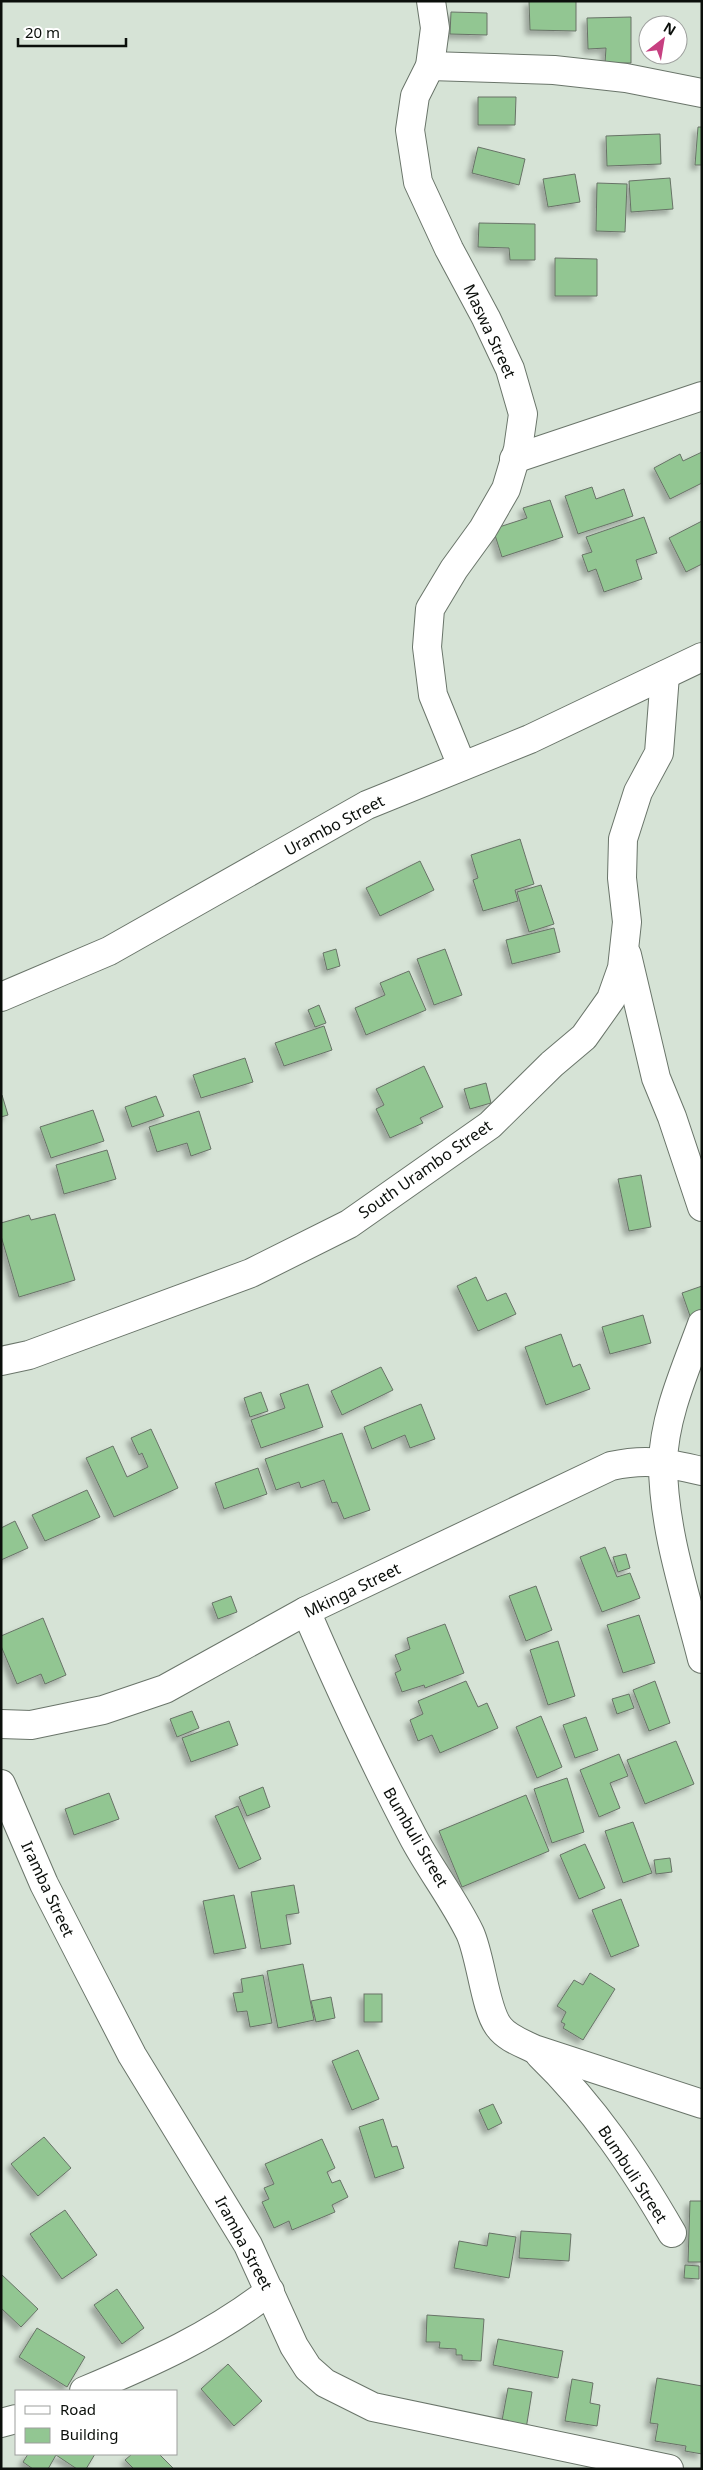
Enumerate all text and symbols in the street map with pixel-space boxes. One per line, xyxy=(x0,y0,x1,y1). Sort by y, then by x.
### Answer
scale bar xyxy=(18,15,125,47)
north arrow xyxy=(638,15,688,65)
text: N xyxy=(660,17,680,40)
text: 20 m xyxy=(25,22,60,42)
street label: Maswa Street xyxy=(459,280,522,382)
street label: Urambo Street xyxy=(280,789,388,861)
street label: South Urambo Street xyxy=(354,1114,496,1223)
street label: Mkinga Street xyxy=(300,1557,404,1623)
street label: Bumbuli Street xyxy=(378,1783,454,1891)
street label: Iramba Street xyxy=(16,1838,80,1941)
street label: Bumbuli Street xyxy=(593,2121,673,2227)
street label: Iramba Street xyxy=(210,2192,278,2294)
legend xyxy=(15,2390,178,2455)
text: Road xyxy=(60,2399,96,2419)
text: Building xyxy=(60,2424,118,2444)

